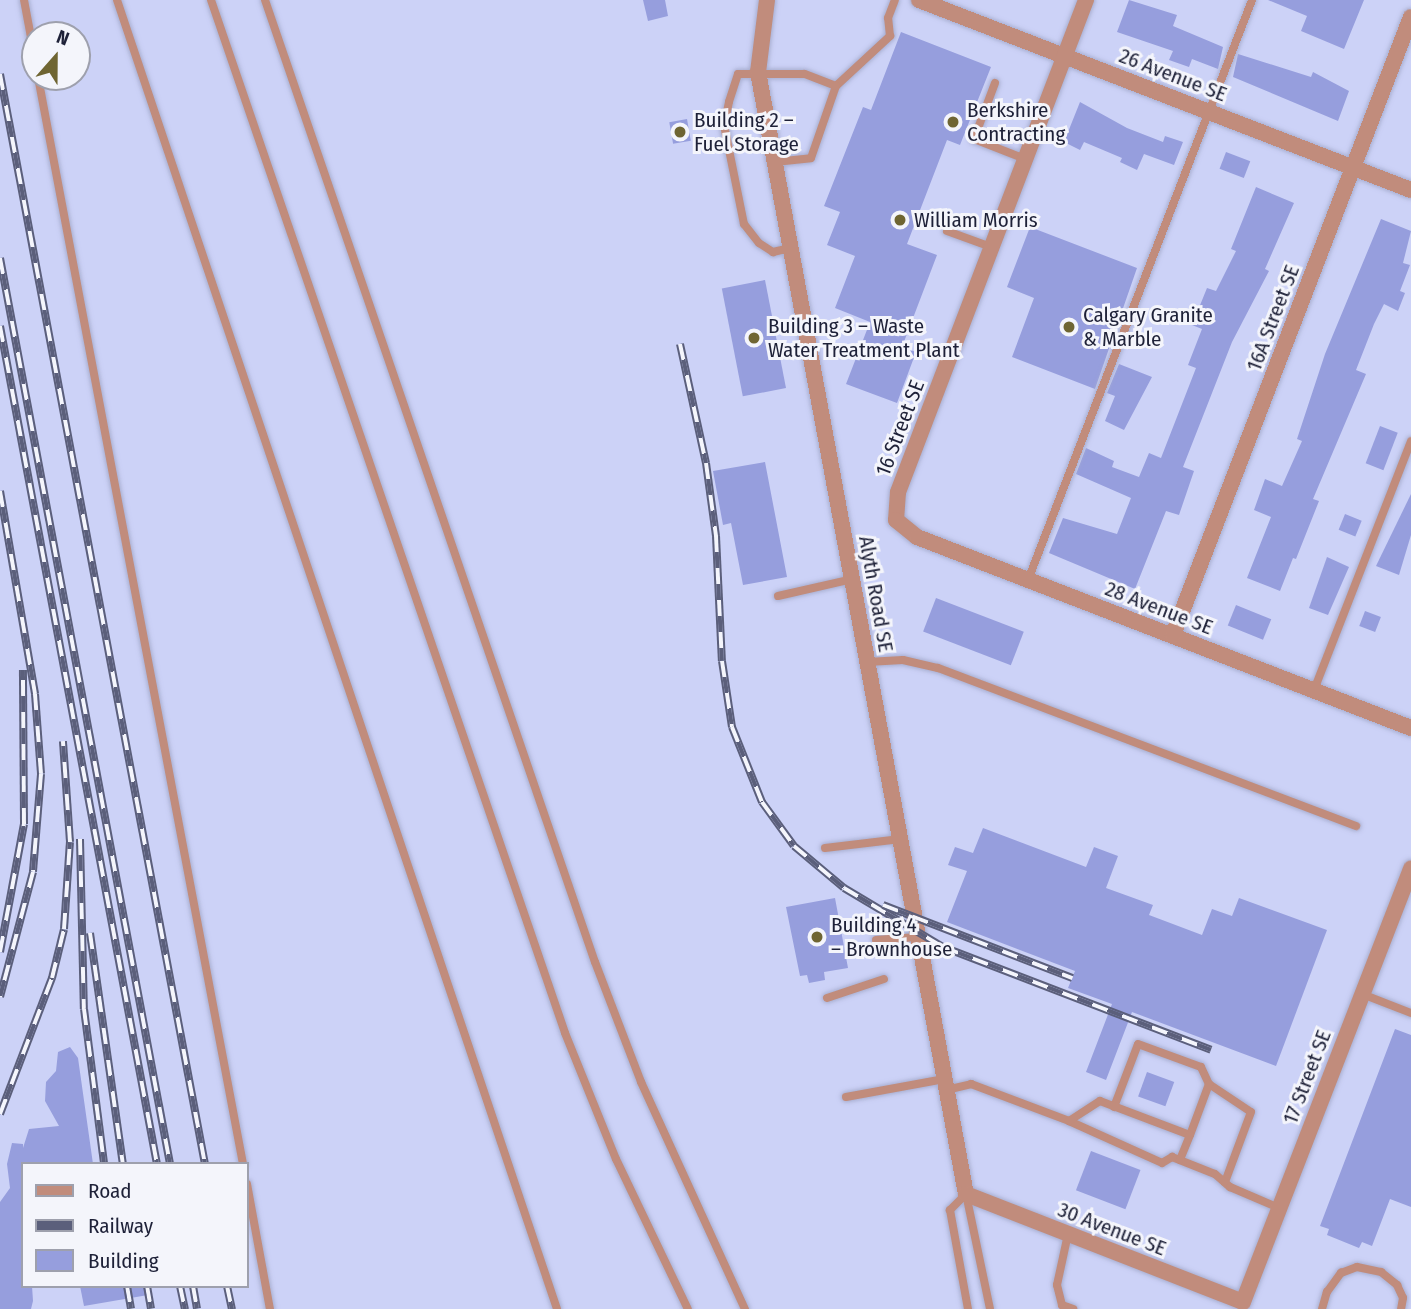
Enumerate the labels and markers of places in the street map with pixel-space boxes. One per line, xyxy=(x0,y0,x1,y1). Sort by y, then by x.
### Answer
place label: Berkshire Contracting xyxy=(967,97,1065,147)
place label: Building 2 – Fuel Storage xyxy=(694,107,799,157)
marker: Berkshire Contracting xyxy=(945,114,961,130)
marker: Building 2 – Fuel Storage xyxy=(672,124,688,140)
place label: William Morris xyxy=(914,207,1038,233)
marker: William Morris xyxy=(892,212,908,228)
place label: Calgary Granite & Marble xyxy=(1083,302,1213,352)
place label: Building 3 – Waste Water Treatment Plant xyxy=(768,313,960,363)
marker: Calgary Granite & Marble xyxy=(1061,319,1077,335)
marker: Building 3 – Waste Water Treatment Plant xyxy=(746,330,762,346)
place label: Building 4 – Brownhouse xyxy=(831,912,952,962)
marker: Building 4 – Brownhouse xyxy=(809,929,825,945)

